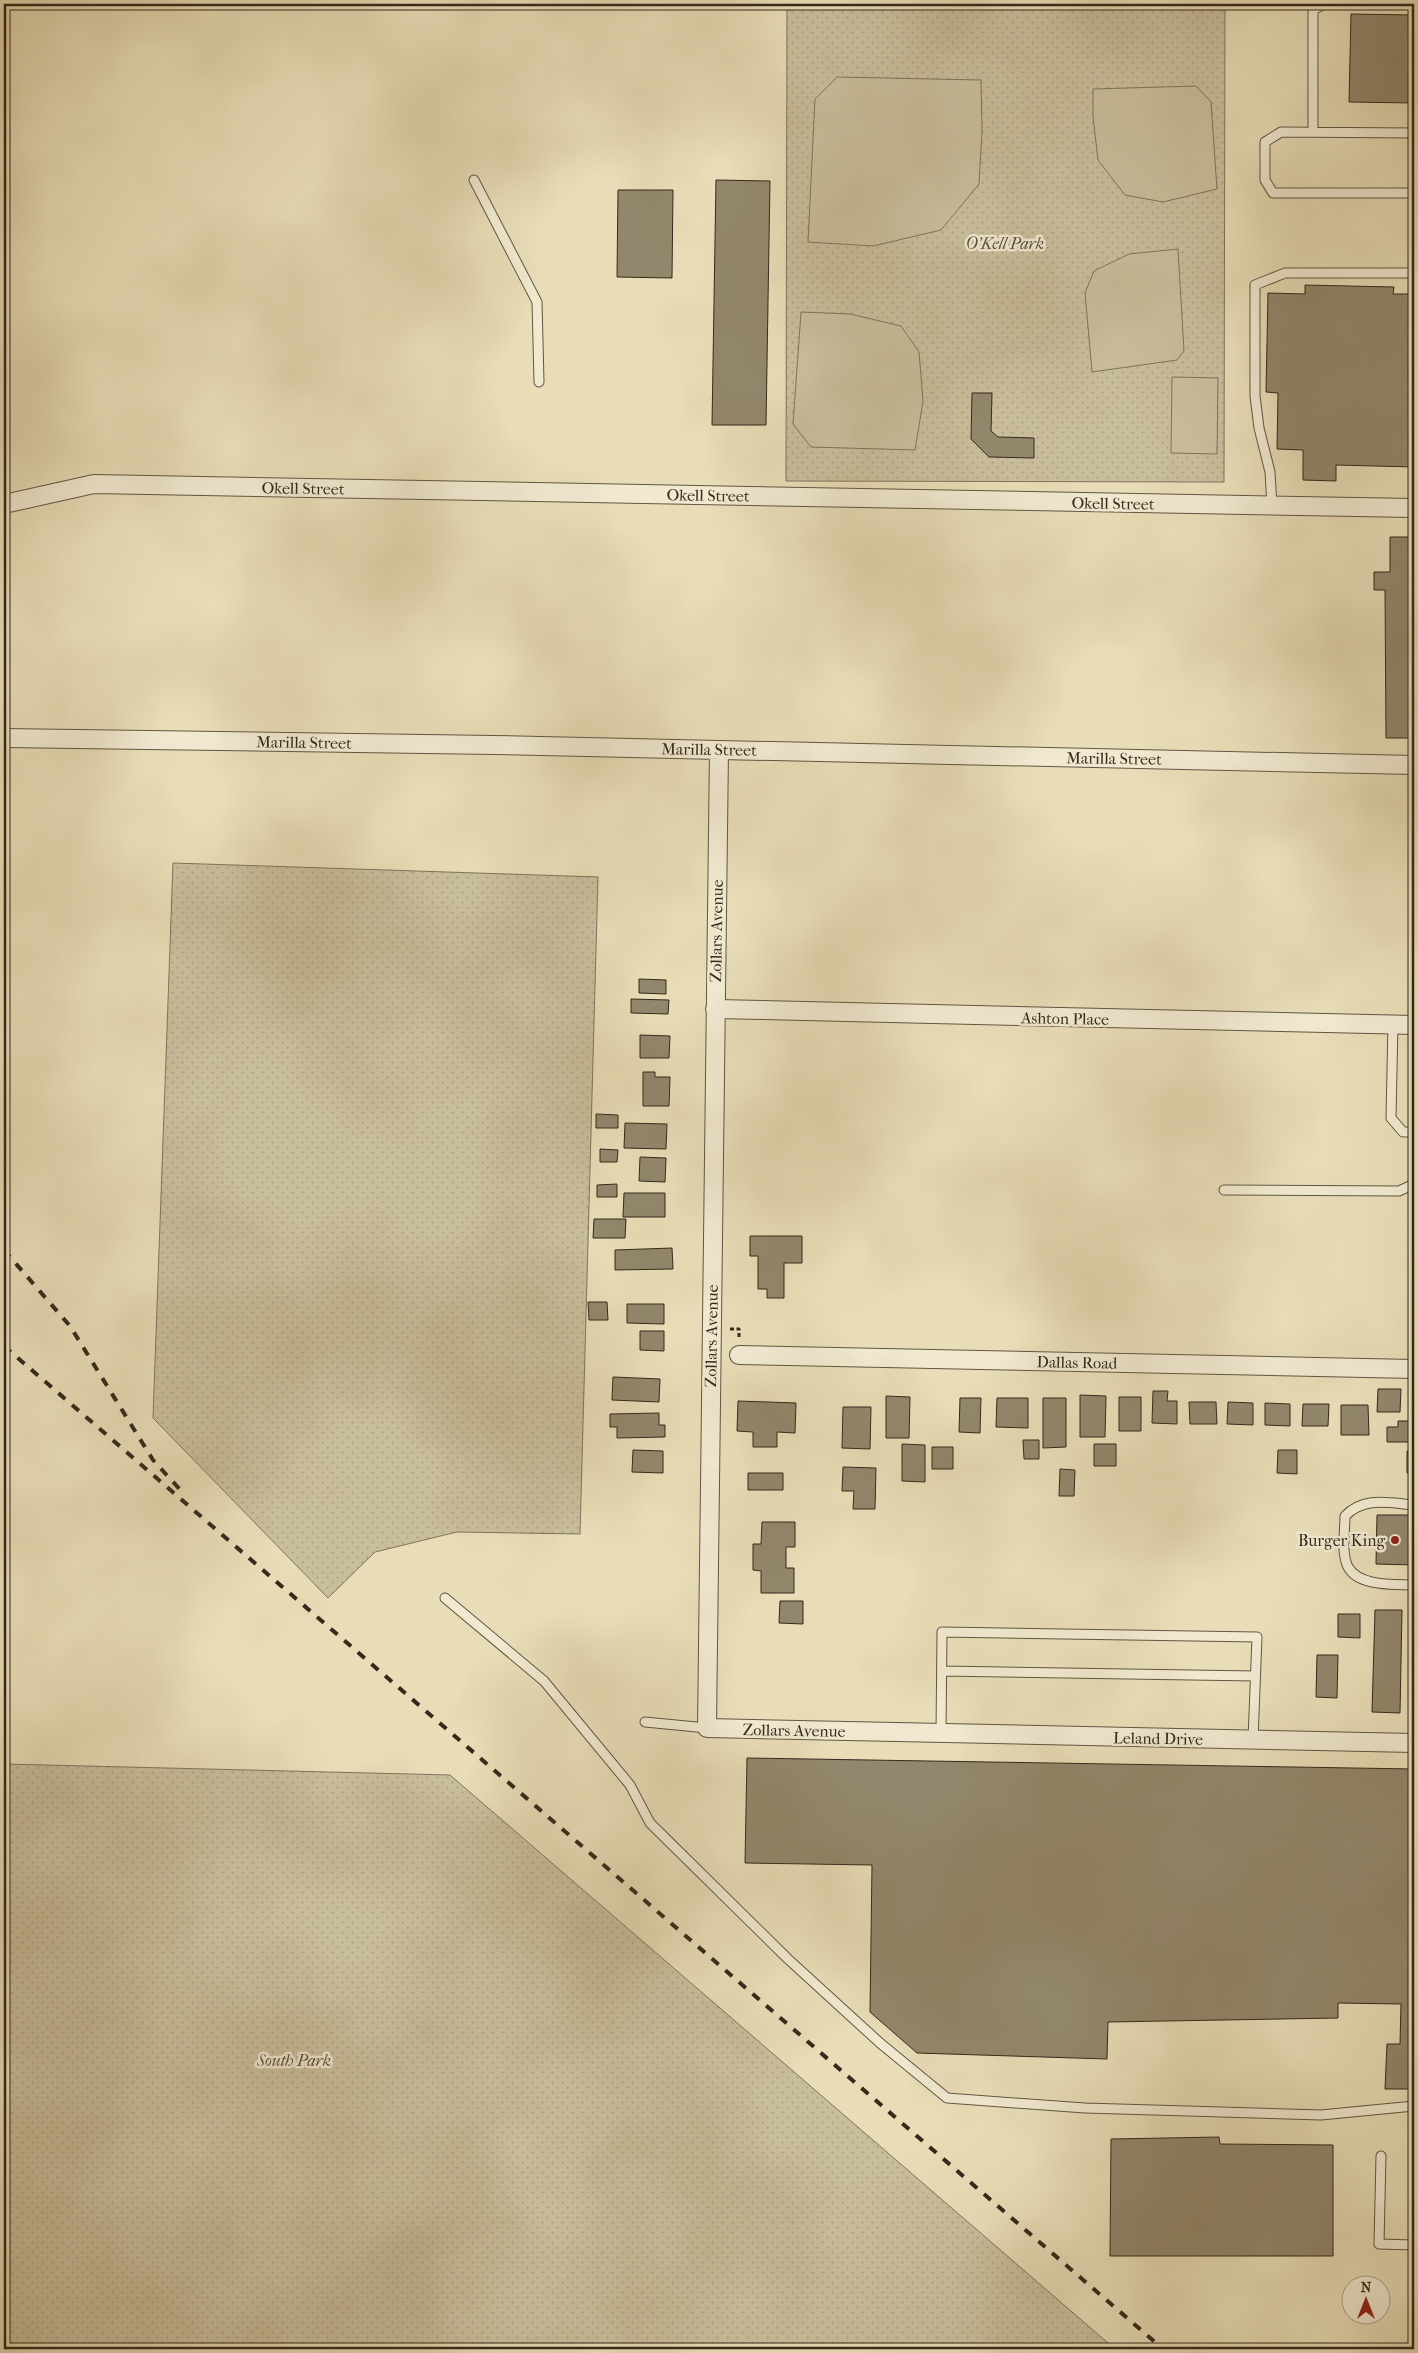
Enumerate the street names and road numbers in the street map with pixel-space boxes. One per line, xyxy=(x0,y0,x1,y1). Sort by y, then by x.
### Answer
street label: Okell Street xyxy=(261,478,345,499)
street label: Okell Street xyxy=(666,485,750,506)
street label: Okell Street xyxy=(1071,493,1155,514)
street label: Marilla Street xyxy=(256,732,352,753)
street label: Marilla Street xyxy=(661,739,757,760)
street label: Marilla Street xyxy=(1066,748,1162,769)
street label: Zollars Avenue xyxy=(706,879,727,983)
street label: Ashton Place xyxy=(1020,1008,1109,1029)
street label: Zollars Avenue xyxy=(701,1284,722,1388)
street label: Dallas Road xyxy=(1036,1352,1118,1373)
street label: Zollars Avenue xyxy=(742,1720,846,1741)
street label: Leland Drive xyxy=(1113,1728,1203,1749)

